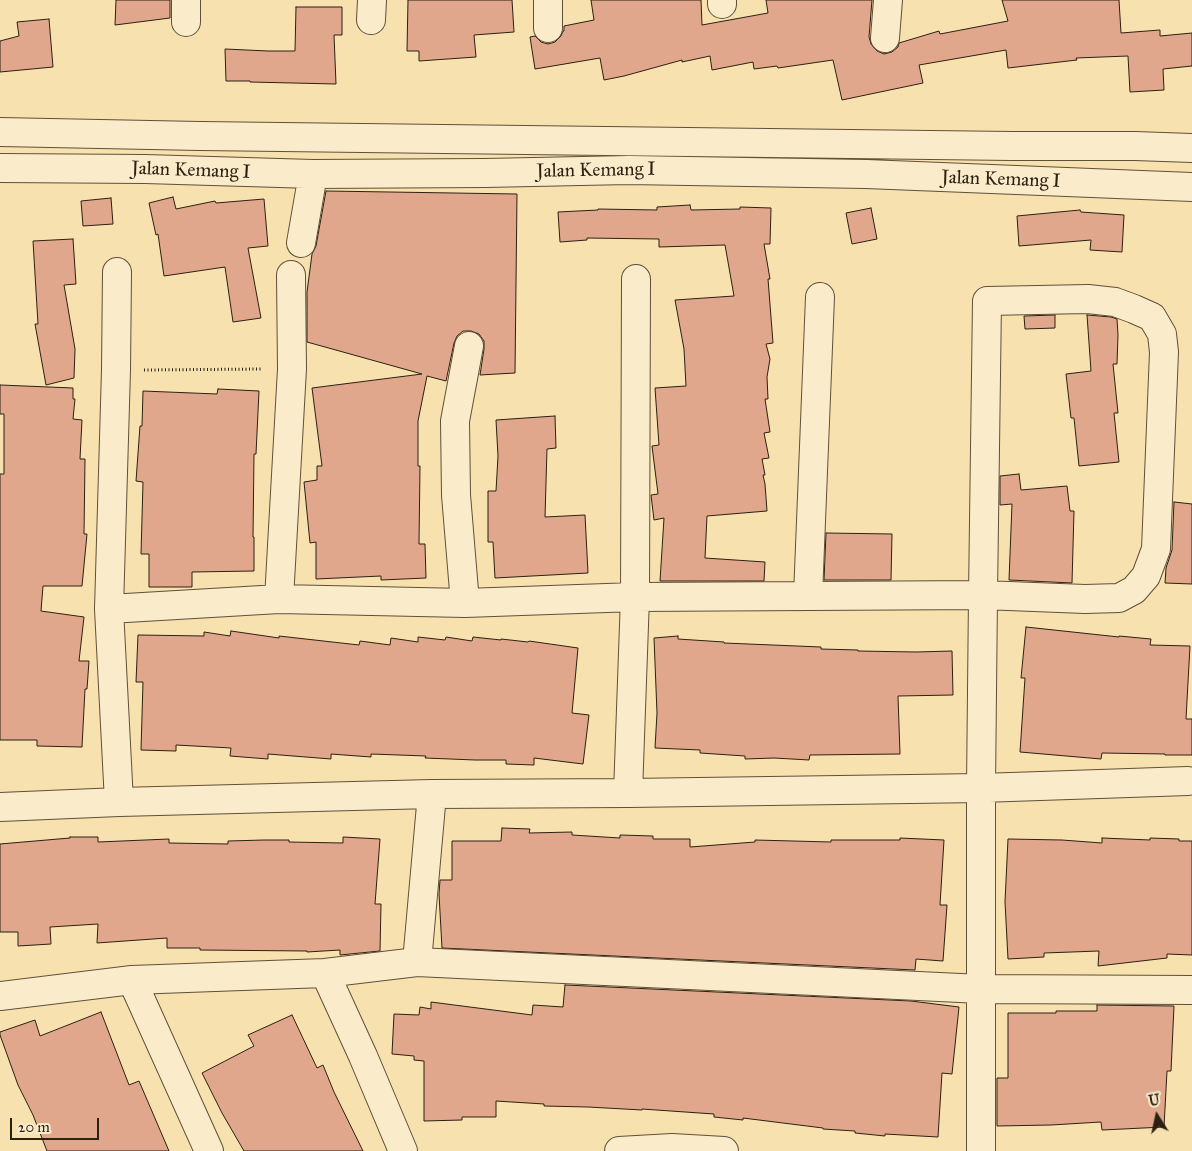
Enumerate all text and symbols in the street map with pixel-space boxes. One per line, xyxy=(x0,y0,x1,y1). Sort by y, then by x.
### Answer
street label: Jalan Kemang I xyxy=(131,158,251,184)
street label: Jalan Kemang I xyxy=(536,159,656,183)
street label: Jalan Kemang I xyxy=(941,167,1061,193)
north arrow xyxy=(1132,1091,1182,1141)
text: U xyxy=(1147,1091,1161,1110)
scale bar xyxy=(12,1108,101,1140)
text: 20 m xyxy=(18,1118,50,1136)

